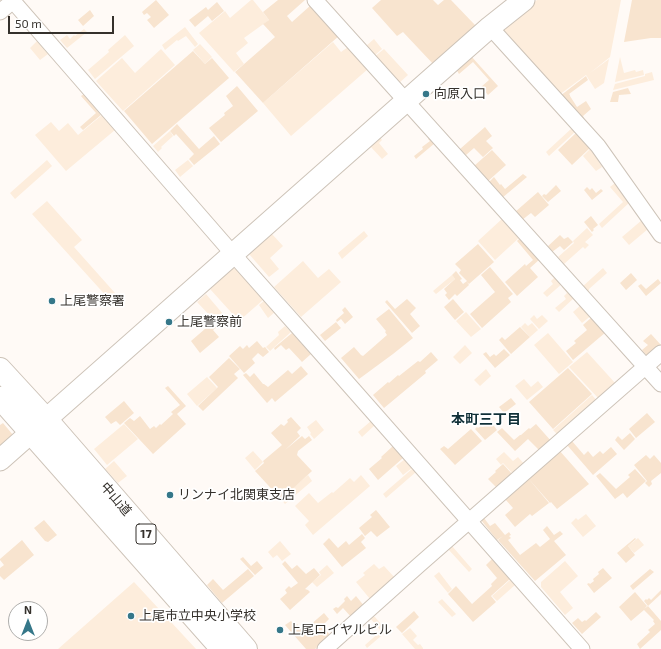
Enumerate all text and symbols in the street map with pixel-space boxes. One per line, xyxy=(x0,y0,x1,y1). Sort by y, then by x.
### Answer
scale bar xyxy=(10,8,116,34)
text: 50 m xyxy=(15,16,42,30)
place label: 向原入口 xyxy=(434,86,486,102)
marker: 向原入口 xyxy=(421,89,431,99)
place label: 上尾警察署 xyxy=(60,293,125,309)
marker: 上尾警察署 xyxy=(47,296,57,306)
place label: 上尾警察前 xyxy=(177,314,242,330)
marker: 上尾警察前 xyxy=(164,317,174,327)
district label: 本町三丁目 xyxy=(451,411,521,427)
street label: 中山道 xyxy=(97,479,135,519)
place label: リンナイ北関東支店 xyxy=(178,487,295,503)
marker: リンナイ北関東支店 xyxy=(165,490,175,500)
road number: 17 xyxy=(136,524,156,544)
north arrow xyxy=(8,601,48,641)
text: N xyxy=(24,603,32,616)
place label: 上尾市立中央小学校 xyxy=(139,608,256,624)
marker: 上尾市立中央小学校 xyxy=(126,611,136,621)
place label: 上尾ロイヤルビル xyxy=(288,622,392,638)
marker: 上尾ロイヤルビル xyxy=(275,625,285,635)

